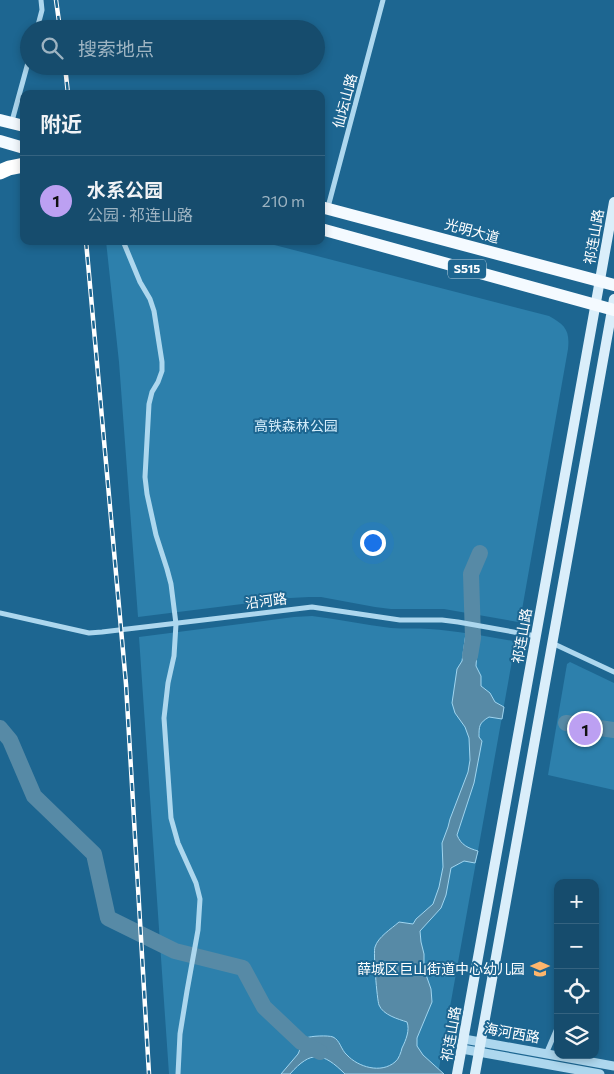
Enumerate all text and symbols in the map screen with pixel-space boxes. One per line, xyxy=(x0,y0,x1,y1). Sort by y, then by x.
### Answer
search box xyxy=(20,20,325,75)
icon: search xyxy=(38,34,66,62)
text: 搜索地点 xyxy=(78,37,154,60)
street label: 仙坛山路 xyxy=(329,72,360,130)
text: 附近 xyxy=(40,111,82,136)
text: 水系公园 xyxy=(87,178,163,201)
text: 1 xyxy=(52,191,60,210)
text: 210 m xyxy=(262,191,305,210)
text: 公园 · 祁连山路 xyxy=(87,205,193,224)
street label: 祁连山路 xyxy=(580,208,607,266)
street label: 光明大道 xyxy=(443,215,501,246)
road number: S515 xyxy=(448,260,486,278)
park label: 高铁森林公园 xyxy=(254,417,338,434)
your location xyxy=(360,530,386,556)
street label: 沿河路 xyxy=(244,590,288,611)
street label: 祁连山路 xyxy=(508,607,535,665)
pin: 1 xyxy=(569,710,601,748)
map controls xyxy=(554,879,599,1059)
button: + xyxy=(554,879,599,924)
button: − xyxy=(554,924,599,969)
school or university icon: 薛城区巨山街道中心幼儿园 xyxy=(529,958,551,980)
place label: 薛城区巨山街道中心幼儿园 xyxy=(357,960,525,977)
button: locate xyxy=(554,969,599,1014)
street label: 祁连山路 xyxy=(437,1005,464,1063)
button: layers xyxy=(554,1014,599,1059)
street label: 海河西路 xyxy=(483,1019,541,1046)

